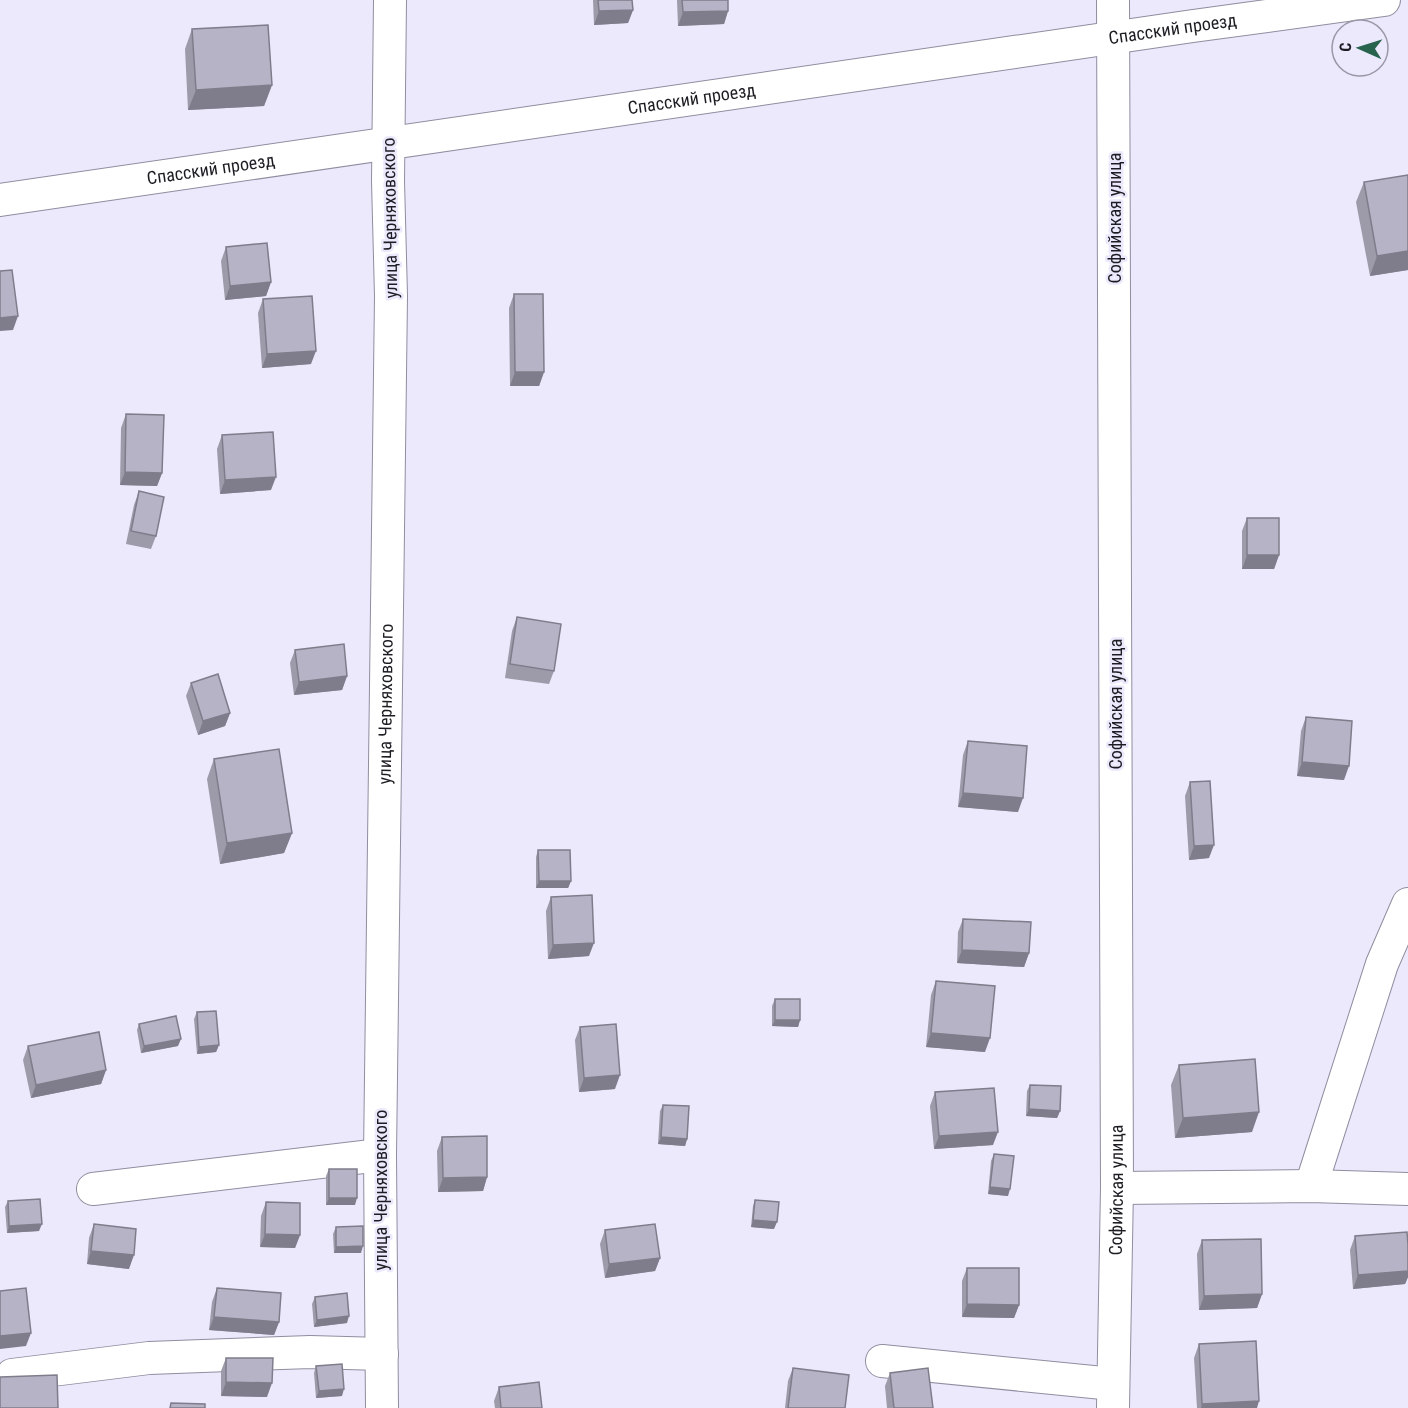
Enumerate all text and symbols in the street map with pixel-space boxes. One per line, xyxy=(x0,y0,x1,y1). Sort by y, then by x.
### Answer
street label: Спасский проезд xyxy=(1107,9,1238,48)
north arrow xyxy=(1330,18,1390,78)
text: С xyxy=(1336,42,1355,52)
street label: Спасский проезд xyxy=(626,79,757,118)
street label: улица Черняховского xyxy=(378,137,401,299)
street label: Спасский проезд xyxy=(145,149,276,188)
street label: Софийская улица xyxy=(1104,153,1125,283)
street label: улица Черняховского xyxy=(374,623,397,785)
street label: Софийская улица xyxy=(1105,639,1126,769)
street label: улица Черняховского xyxy=(370,1110,391,1270)
street label: Софийская улица xyxy=(1105,1125,1127,1256)

